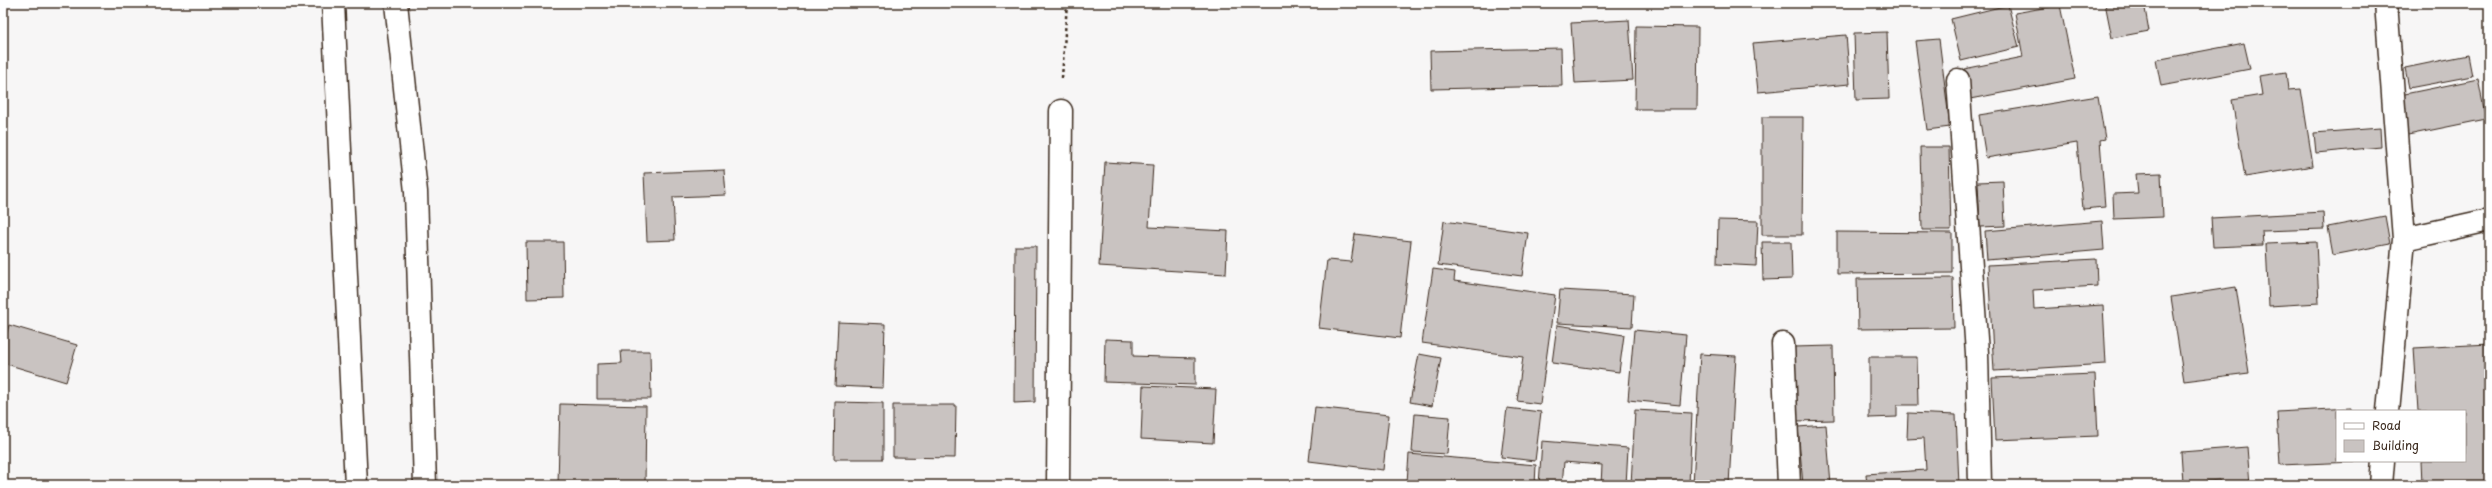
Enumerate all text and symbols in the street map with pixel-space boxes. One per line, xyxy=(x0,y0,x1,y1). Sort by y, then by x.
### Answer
legend xyxy=(2336,410,2466,462)
text: Road xyxy=(2372,416,2401,434)
text: Building xyxy=(2372,436,2419,454)

